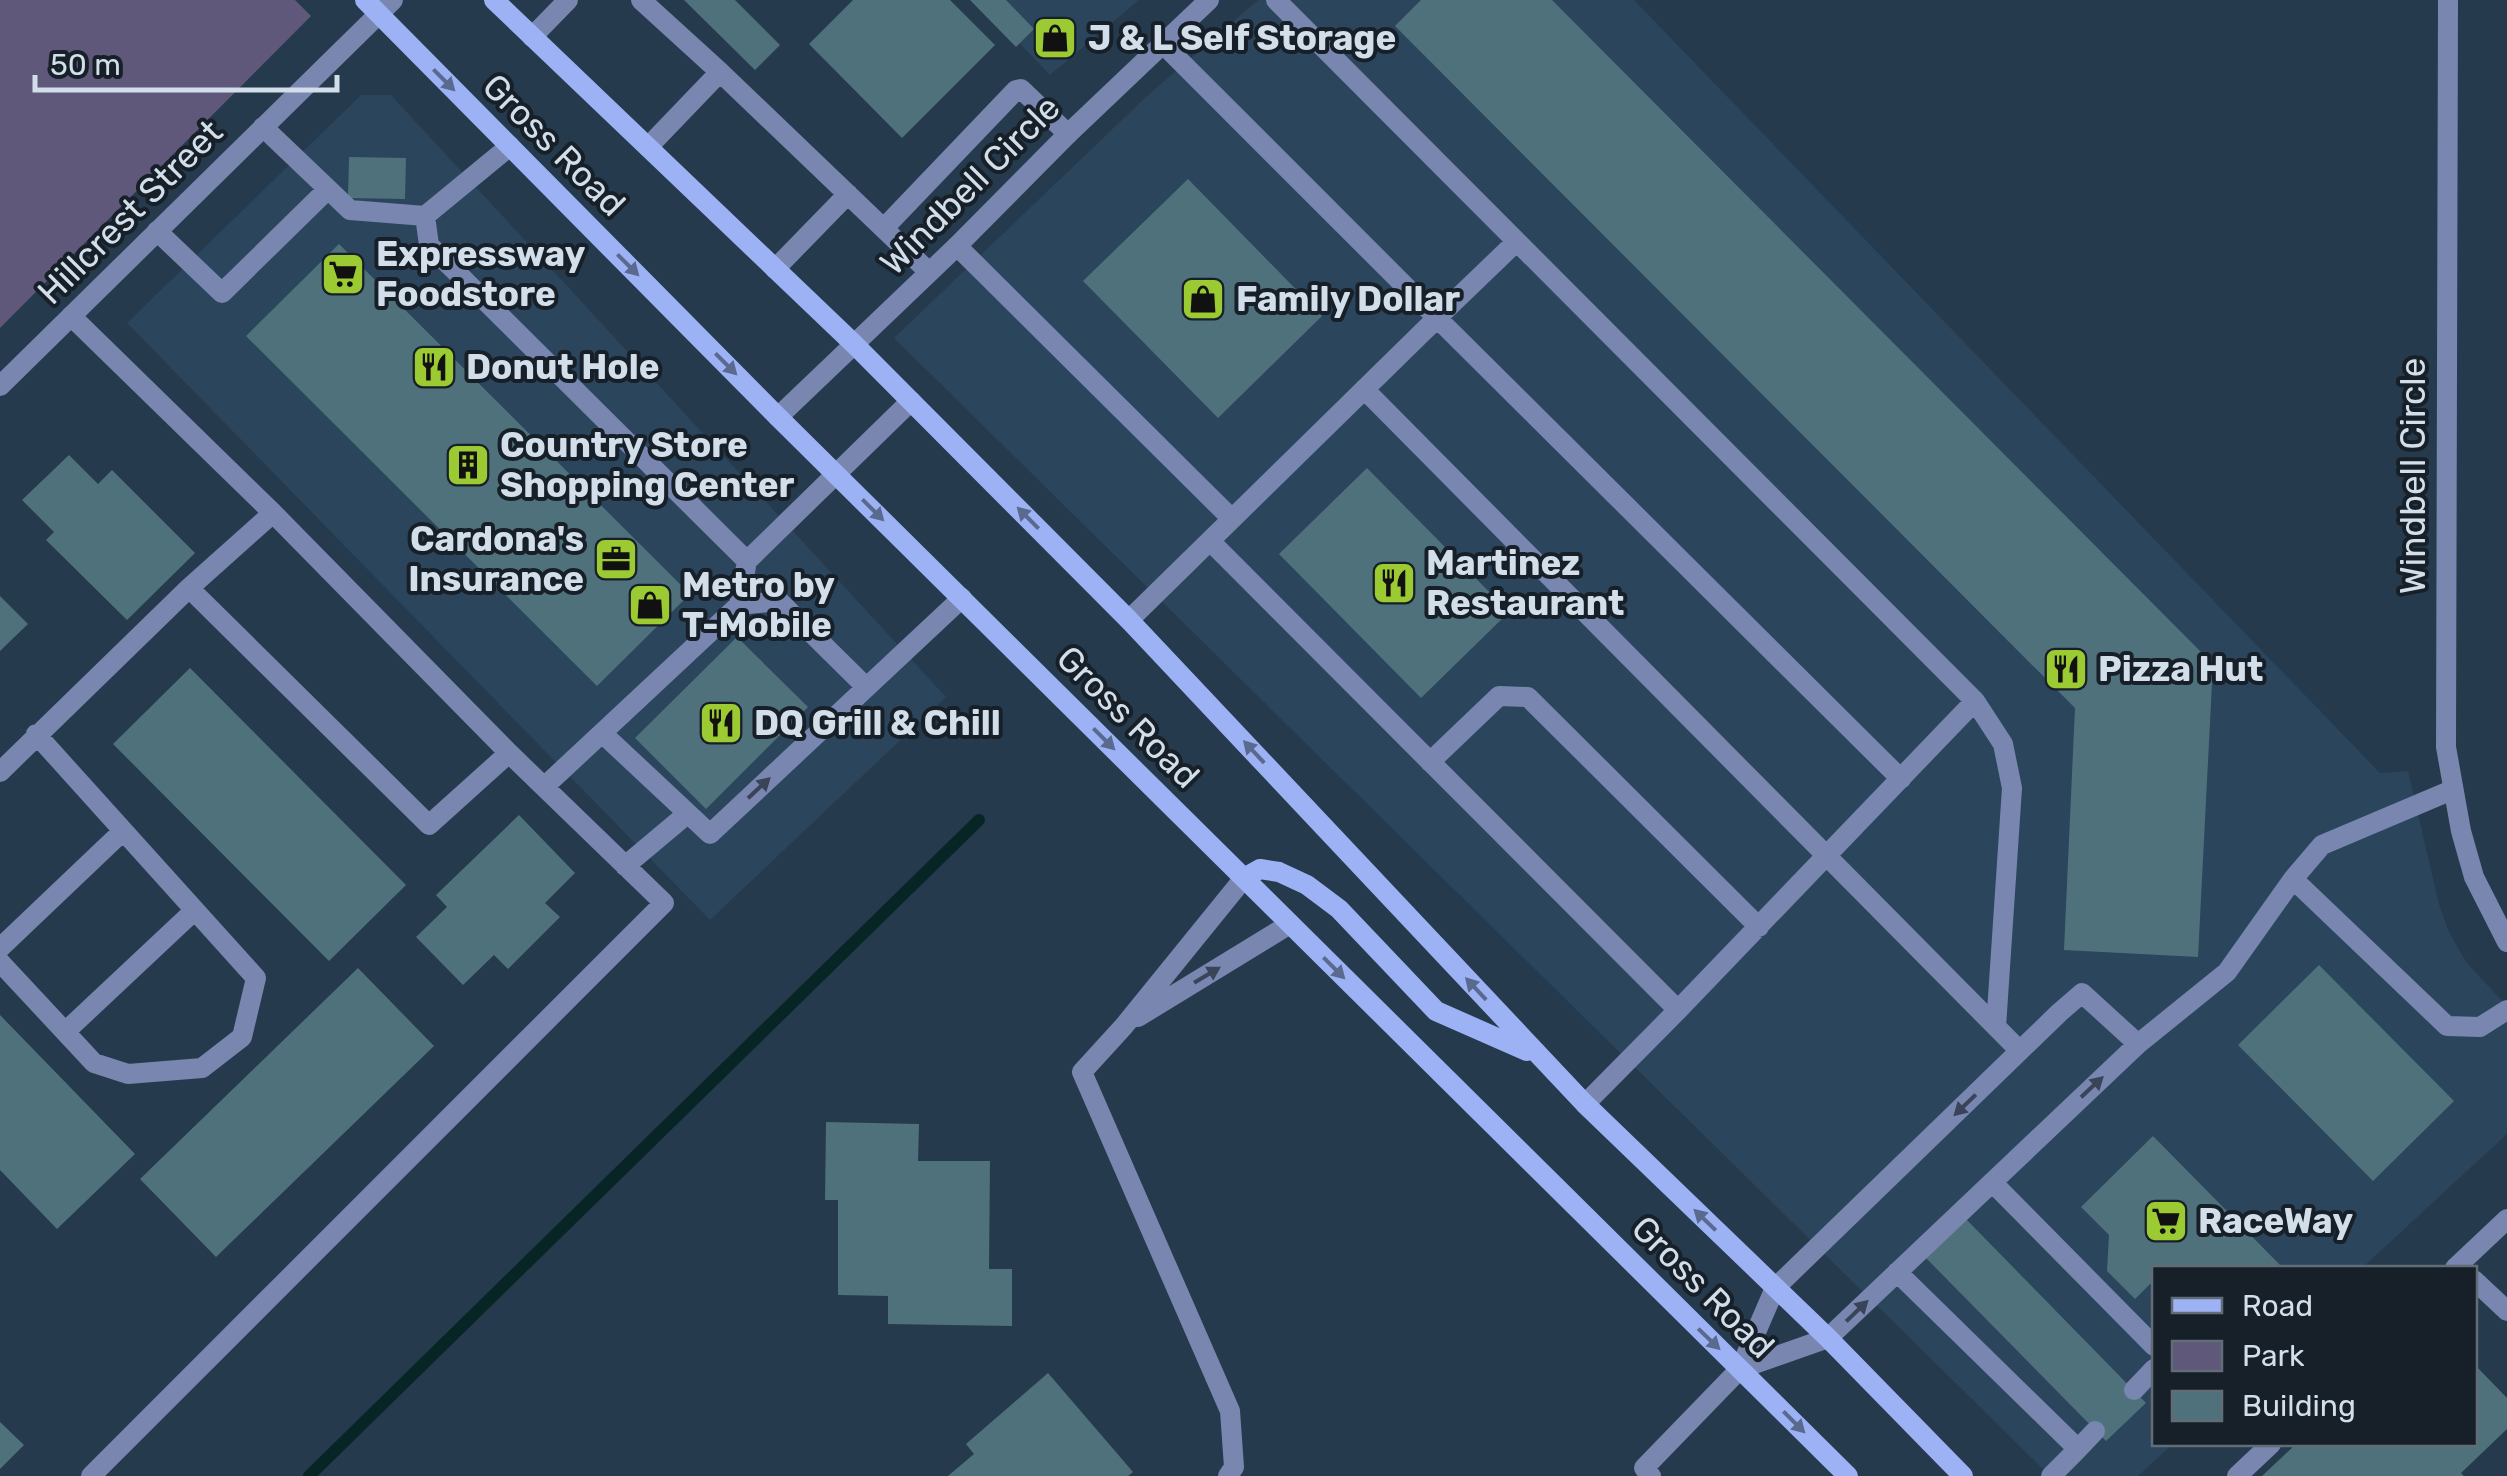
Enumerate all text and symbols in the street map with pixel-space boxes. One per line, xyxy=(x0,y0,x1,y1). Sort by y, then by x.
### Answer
shop icon: J & L Self Storage xyxy=(1032,15,1078,61)
place label: J & L Self Storage xyxy=(1088,17,1396,59)
scale bar xyxy=(35,30,338,92)
text: 50 m xyxy=(50,47,121,83)
street label: Gross Road xyxy=(474,65,634,225)
one-way arrow xyxy=(432,67,455,91)
street label: Windbell Circle xyxy=(871,86,1069,284)
street label: Hillcrest Street xyxy=(29,111,231,313)
place label: Expressway Foodstore xyxy=(376,233,585,315)
supermarket icon: Expressway Foodstore xyxy=(320,251,366,297)
one-way arrow xyxy=(616,253,639,277)
shop icon: Family Dollar xyxy=(1180,276,1226,322)
place label: Family Dollar xyxy=(1236,278,1460,320)
restaurant icon: Donut Hole xyxy=(411,344,457,390)
place label: Donut Hole xyxy=(466,346,659,388)
one-way arrow xyxy=(713,352,737,375)
street label: Windbell Circle xyxy=(2392,358,2434,594)
place label: Country Store Shopping Center xyxy=(500,424,794,506)
building icon: Country Store Shopping Center xyxy=(445,442,491,488)
one-way arrow xyxy=(860,498,884,522)
one-way arrow xyxy=(1017,507,1040,531)
place label: Cardona's Insurance xyxy=(408,518,584,600)
office icon: Cardona's Insurance xyxy=(593,536,639,582)
place label: Martinez Restaurant xyxy=(1426,542,1624,624)
restaurant icon: Martinez Restaurant xyxy=(1371,560,1417,606)
place label: Metro by T-Mobile xyxy=(682,564,835,646)
shop icon: Metro by T-Mobile xyxy=(627,582,673,628)
street label: Gross Road xyxy=(1048,637,1208,797)
restaurant icon: Pizza Hut xyxy=(2043,646,2089,692)
place label: Pizza Hut xyxy=(2098,648,2263,690)
restaurant icon: DQ Grill & Chill xyxy=(698,700,744,746)
place label: DQ Grill & Chill xyxy=(754,702,1001,744)
one-way arrow xyxy=(1091,727,1115,750)
one-way arrow xyxy=(1243,740,1266,764)
one-way arrow xyxy=(747,777,771,800)
one-way arrow xyxy=(1322,955,1346,979)
one-way arrow xyxy=(1193,967,1221,984)
one-way arrow xyxy=(1465,977,1488,1001)
one-way arrow xyxy=(2080,1076,2104,1099)
one-way arrow xyxy=(1953,1093,1977,1116)
supermarket icon: RaceWay xyxy=(2143,1198,2189,1244)
place label: RaceWay xyxy=(2198,1200,2353,1242)
street label: Gross Road xyxy=(1623,1207,1783,1367)
one-way arrow xyxy=(1693,1209,1717,1232)
legend xyxy=(2152,1266,2477,1446)
text: Road xyxy=(2242,1288,2313,1324)
one-way arrow xyxy=(1844,1299,1868,1323)
one-way arrow xyxy=(1697,1326,1721,1350)
text: Park xyxy=(2242,1338,2305,1374)
text: Building xyxy=(2242,1388,2356,1424)
one-way arrow xyxy=(1782,1410,1806,1434)

